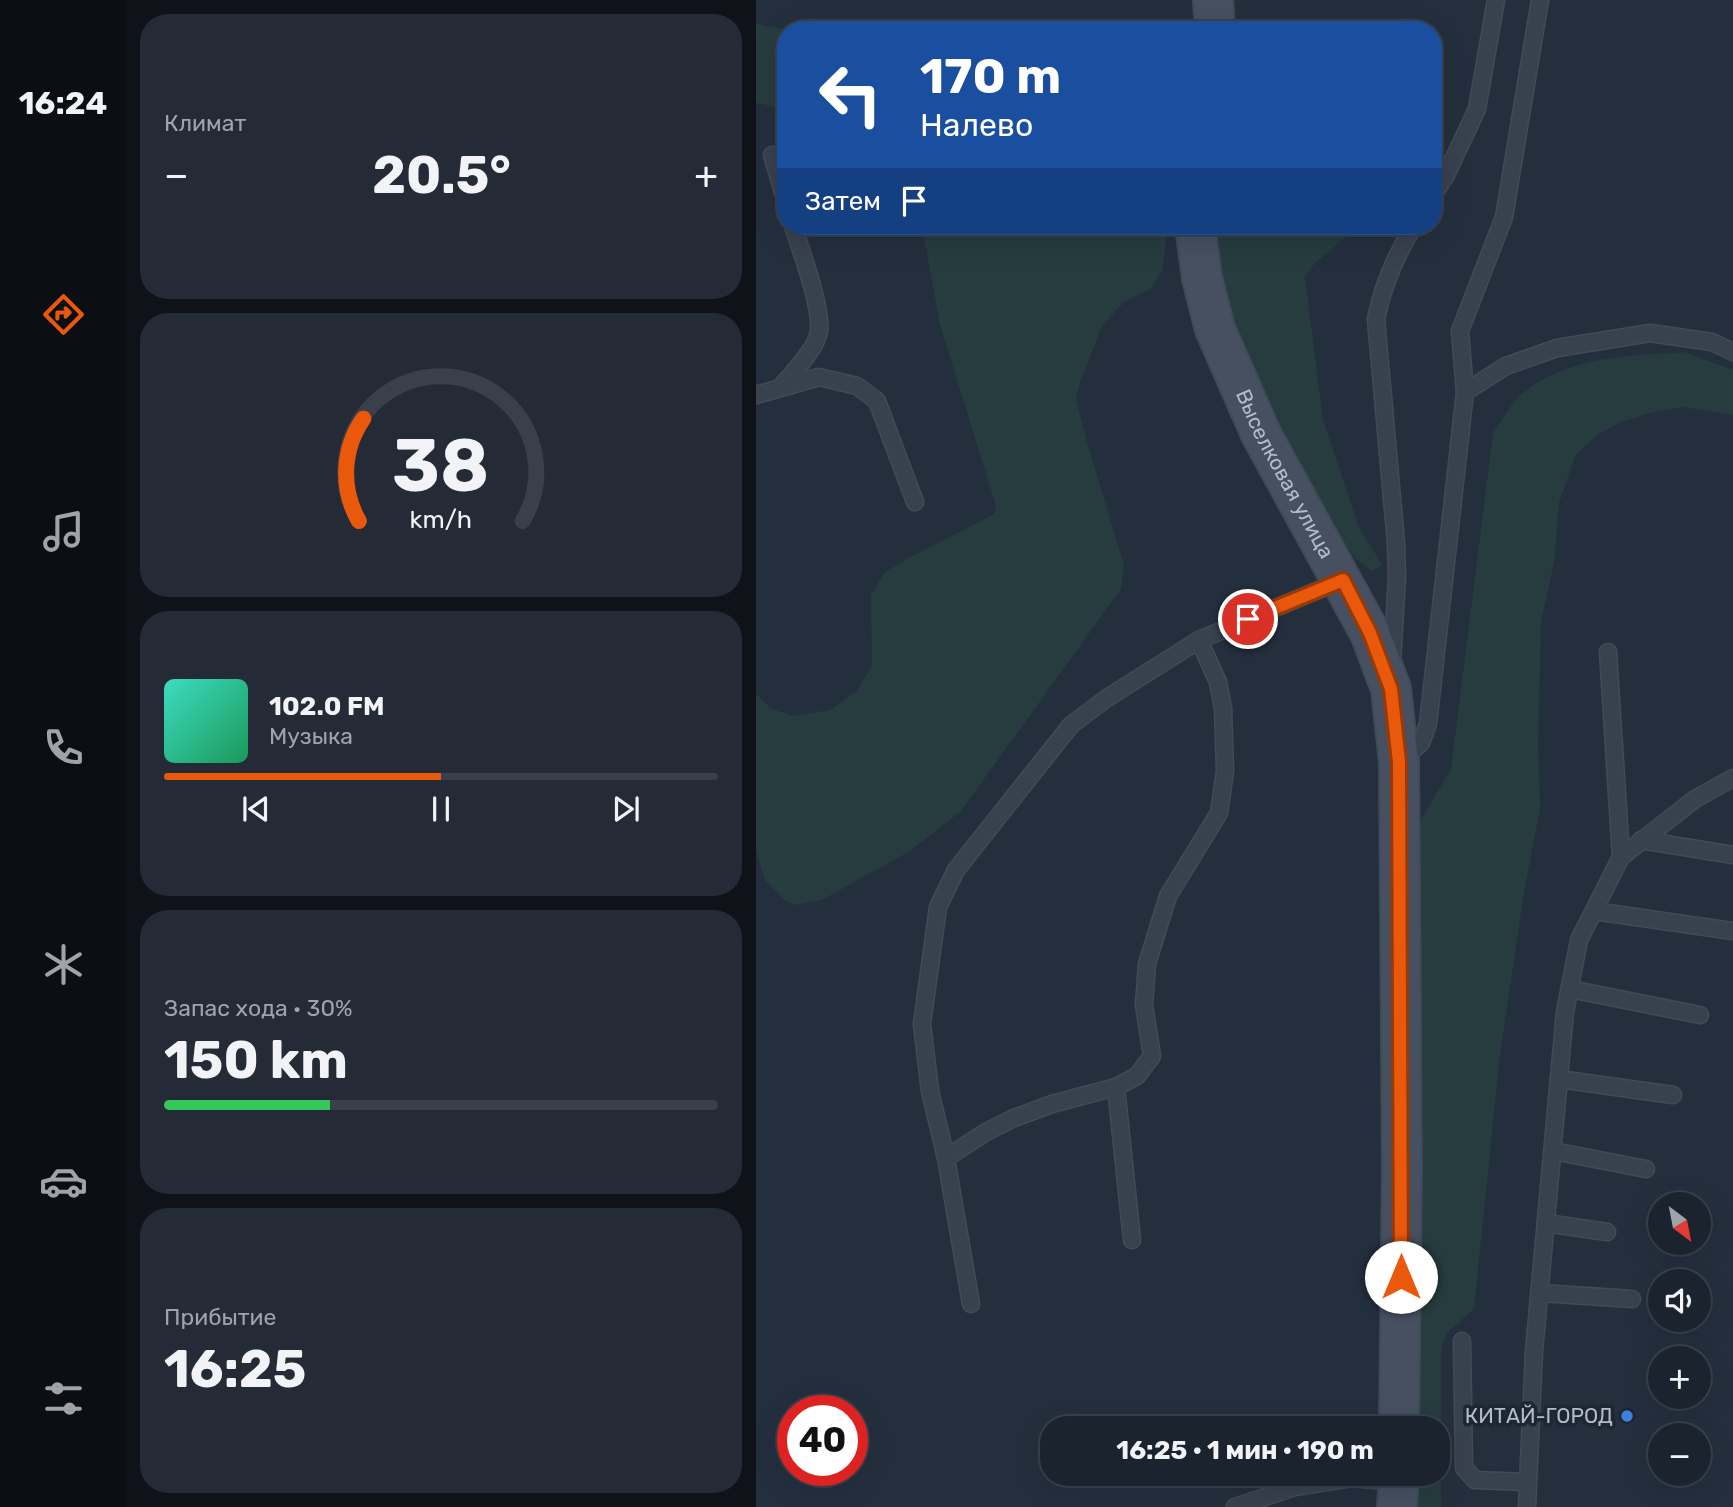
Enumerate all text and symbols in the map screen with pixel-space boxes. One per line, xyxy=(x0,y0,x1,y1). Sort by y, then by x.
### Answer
text: 170 m xyxy=(920,47,1061,105)
icon: left xyxy=(805,49,896,140)
text: 16:24 xyxy=(19,84,107,122)
text: Налево xyxy=(920,106,1033,144)
text: Климат xyxy=(164,109,246,137)
text: 20.5° xyxy=(372,144,511,206)
text: − xyxy=(164,152,189,198)
text: + xyxy=(694,152,718,198)
icon: arrive xyxy=(895,182,933,220)
text: Затем xyxy=(805,186,881,217)
icon: directions xyxy=(39,290,88,339)
street label: Выселковая улица xyxy=(1231,385,1340,563)
text: 38 xyxy=(392,423,490,509)
text: km/h xyxy=(410,505,472,534)
icon: music xyxy=(39,507,88,556)
pin xyxy=(1218,589,1278,649)
icon: arrive xyxy=(1229,600,1267,638)
text: 102.0 FM xyxy=(269,691,385,722)
text: Музыка xyxy=(269,722,353,750)
icon: phone xyxy=(39,723,88,772)
icon: previous xyxy=(237,790,275,828)
icon: pause xyxy=(422,790,460,828)
icon: next xyxy=(607,790,645,828)
icon: climate xyxy=(39,940,88,989)
text: Запас хода · 30% xyxy=(164,994,353,1022)
text: 150 km xyxy=(164,1029,348,1091)
icon: car xyxy=(39,1157,88,1206)
north arrow xyxy=(1648,1192,1712,1255)
map controls xyxy=(1648,1192,1711,1486)
position arrow xyxy=(1364,1240,1438,1314)
button: sound xyxy=(1648,1269,1711,1332)
text: Прибытие xyxy=(164,1303,276,1331)
text: 16:25 xyxy=(164,1338,306,1400)
button: + xyxy=(1648,1346,1711,1409)
icon: filters xyxy=(39,1374,88,1423)
speed limit sign: 40 xyxy=(777,1395,868,1486)
place label: КИТАЙ-ГОРОД xyxy=(1465,1403,1613,1428)
marker: КИТАЙ-ГОРОД xyxy=(1619,1408,1635,1424)
button: − xyxy=(1648,1423,1711,1486)
text: 16:25 · 1 мин · 190 m xyxy=(1116,1435,1374,1466)

